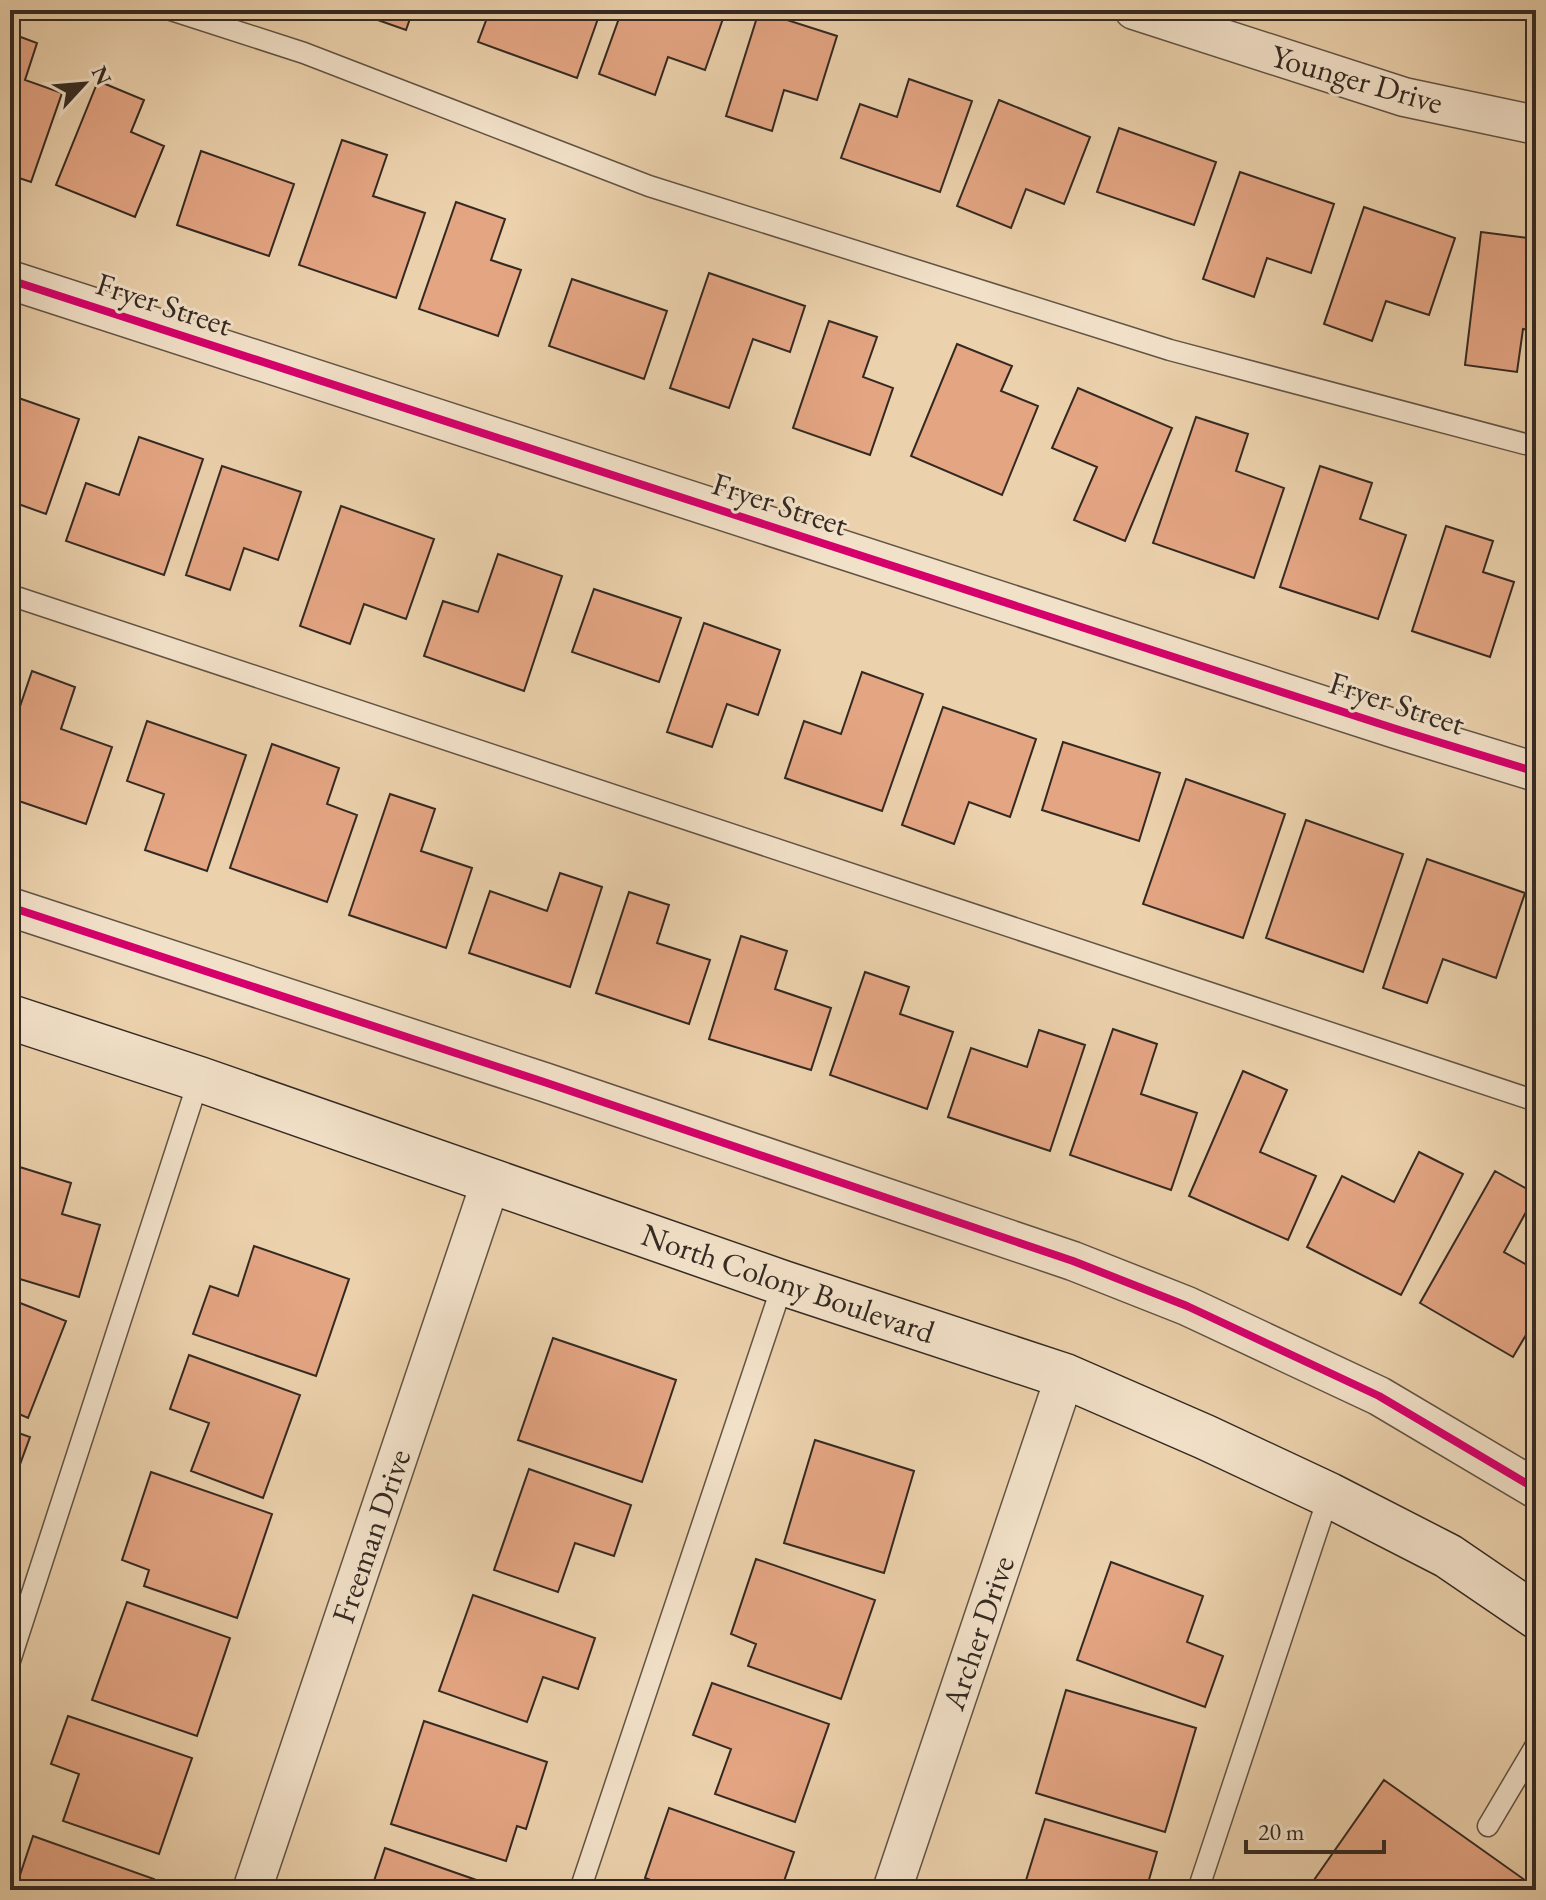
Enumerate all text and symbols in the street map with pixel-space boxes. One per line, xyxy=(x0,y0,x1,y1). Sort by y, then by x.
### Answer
street label: Younger Drive xyxy=(1266,34,1448,124)
north arrow xyxy=(44,44,124,124)
text: N xyxy=(85,61,119,90)
street label: Fryer Street xyxy=(91,262,237,346)
street label: Fryer Street xyxy=(707,462,853,546)
street label: Fryer Street xyxy=(1324,661,1470,745)
street label: North Colony Boulevard xyxy=(636,1213,941,1353)
street label: Freeman Drive xyxy=(322,1444,420,1628)
street label: Archer Drive xyxy=(932,1550,1024,1717)
scale bar xyxy=(1246,1804,1384,1854)
text: 20 m xyxy=(1258,1816,1305,1847)

